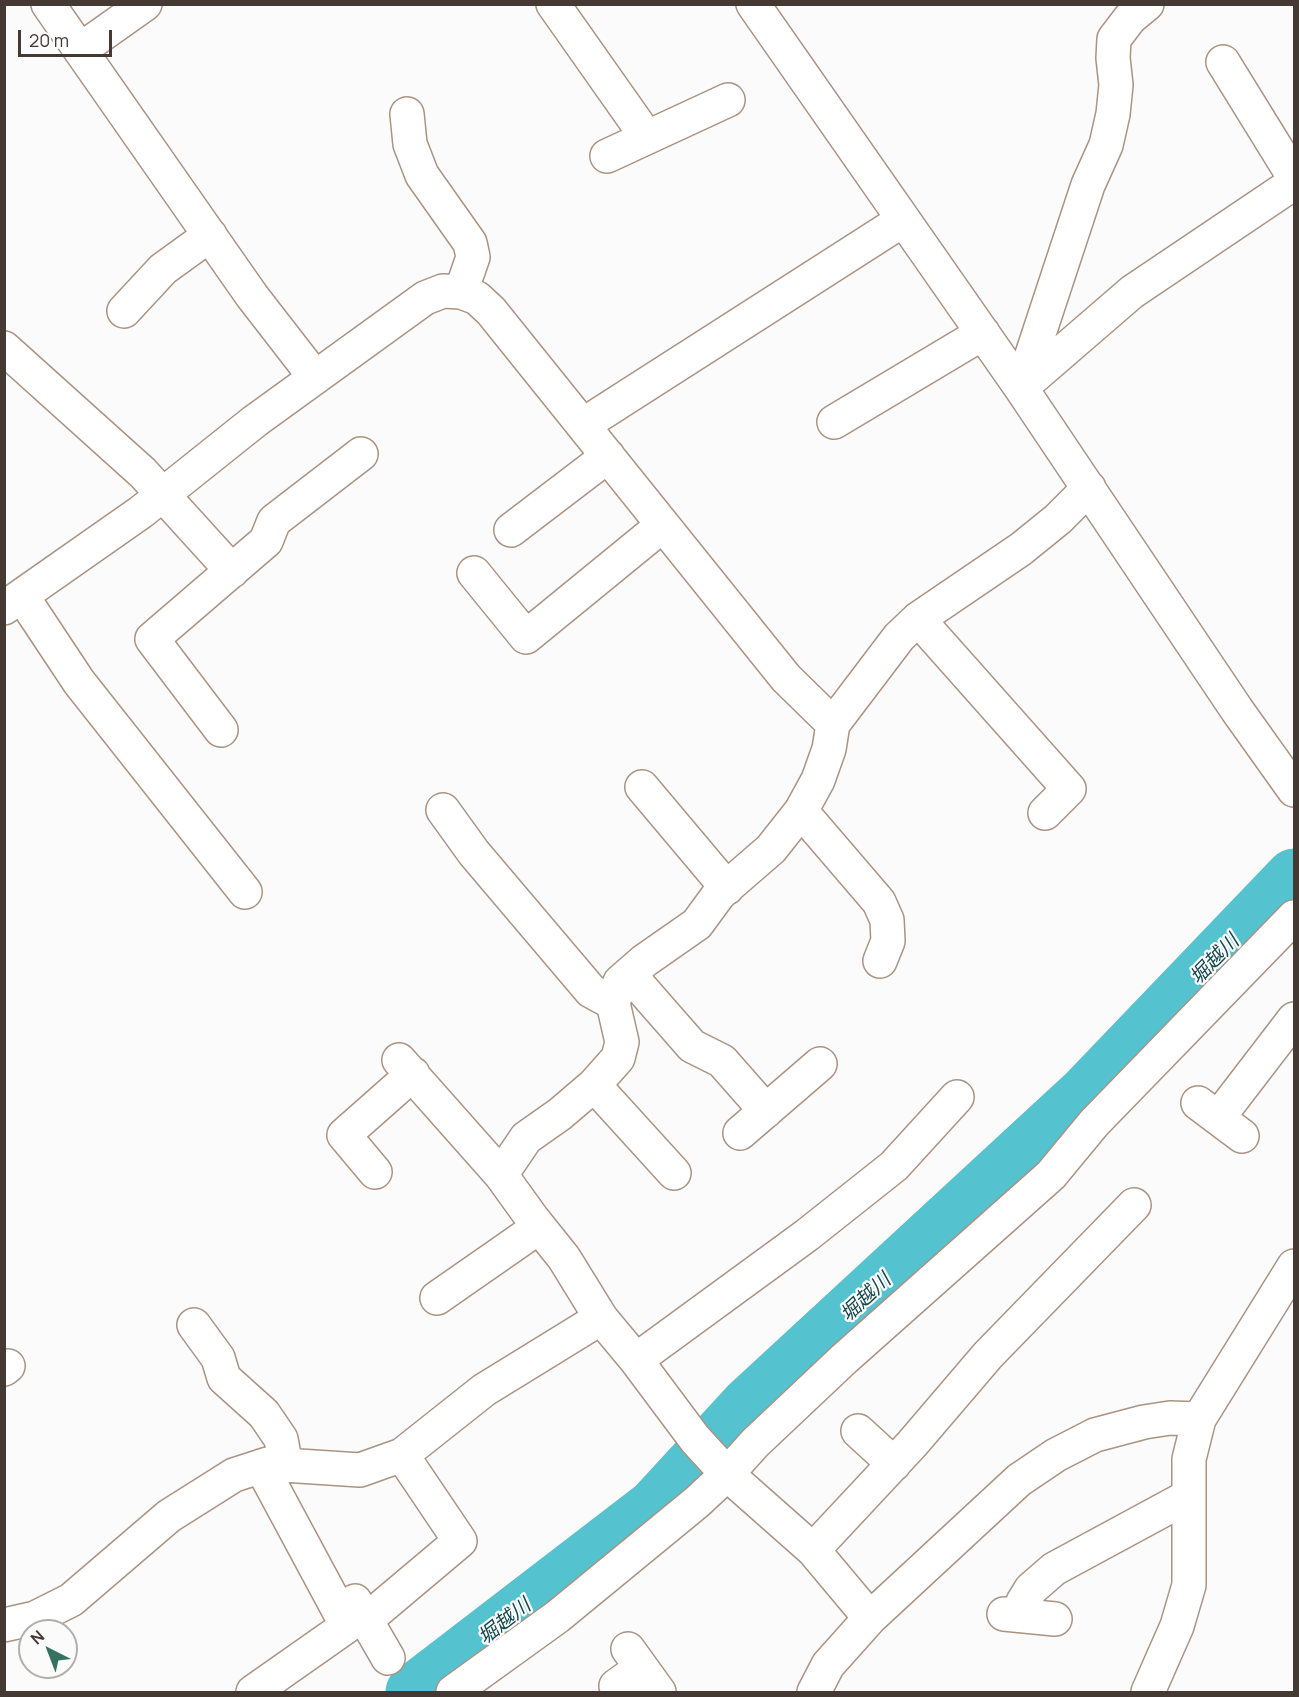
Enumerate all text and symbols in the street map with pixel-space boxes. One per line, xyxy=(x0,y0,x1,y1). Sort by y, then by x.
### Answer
scale bar xyxy=(21,18,116,56)
text: 20 m xyxy=(29,28,69,52)
water label: 堀越川 xyxy=(1186,930,1244,990)
water label: 堀越川 xyxy=(836,1269,896,1327)
water label: 堀越川 xyxy=(474,1594,536,1650)
north arrow xyxy=(18,1619,78,1679)
text: N xyxy=(26,1625,49,1649)

